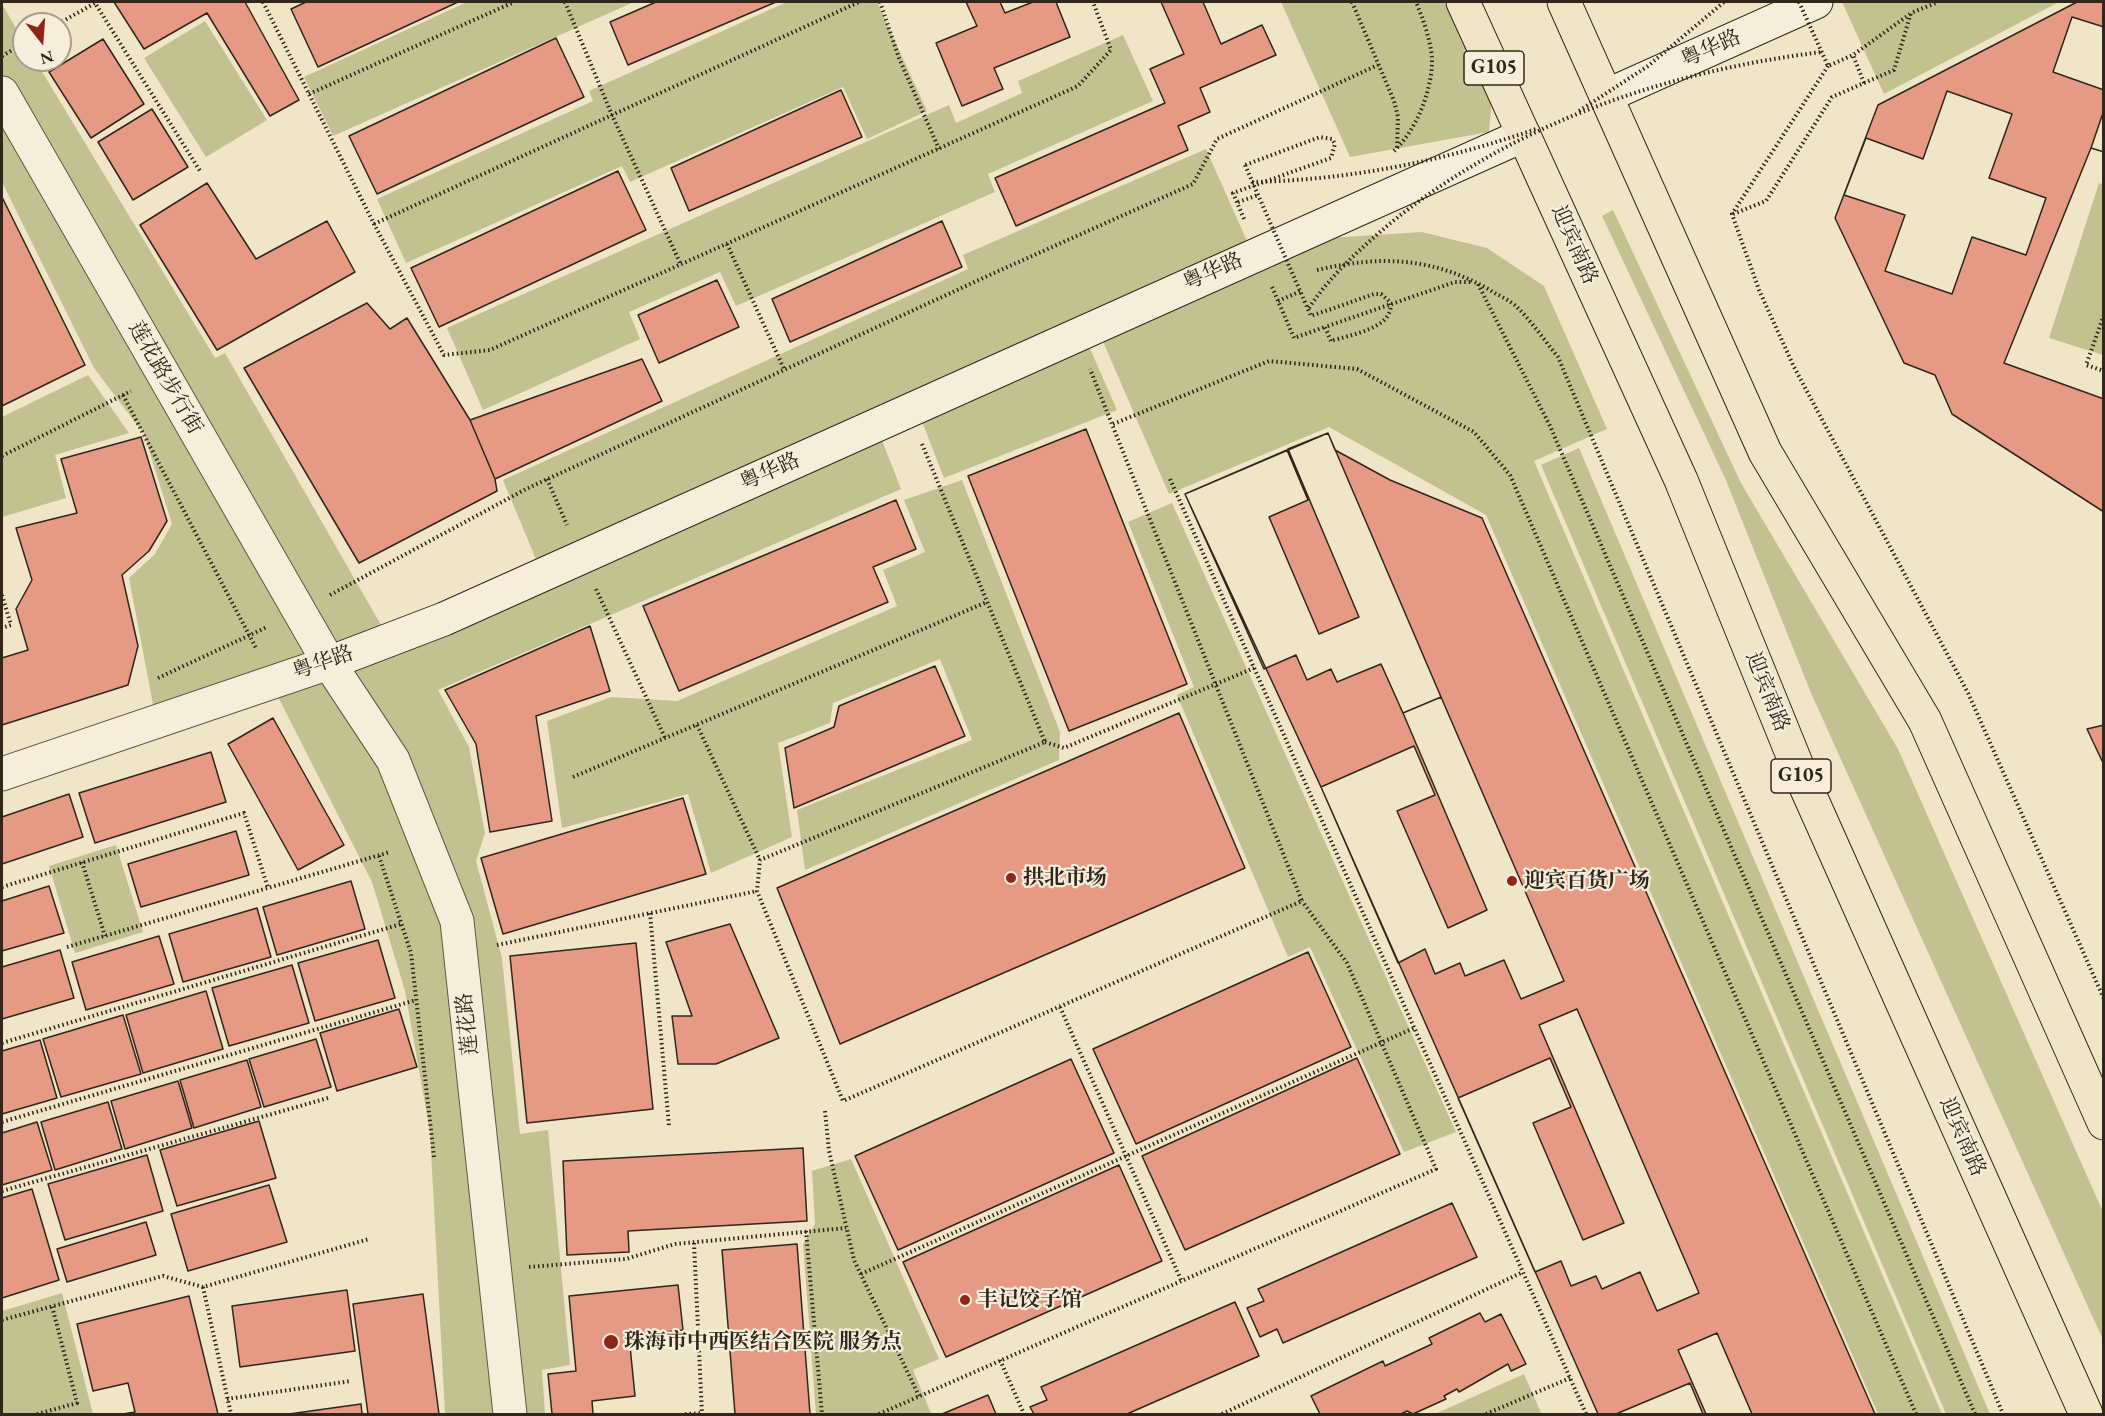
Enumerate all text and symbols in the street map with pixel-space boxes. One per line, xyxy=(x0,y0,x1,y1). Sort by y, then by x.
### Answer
north arrow xyxy=(12,12,72,72)
street label: 粤华路 xyxy=(1677,25,1745,73)
text: N xyxy=(38,46,56,70)
road number: G105 xyxy=(1464,51,1524,85)
street label: 迎宾南路 xyxy=(1545,202,1603,288)
street label: 粤华路 xyxy=(1179,248,1247,296)
street label: 莲花路步行街 xyxy=(123,317,207,439)
street label: 粤华路 xyxy=(736,448,804,496)
street label: 粤华路 xyxy=(289,641,357,685)
street label: 迎宾南路 xyxy=(1740,648,1794,736)
road number: G105 xyxy=(1771,759,1831,793)
place label: 拱北市场 xyxy=(1023,865,1107,891)
place label: 迎宾百货广场 xyxy=(1524,868,1650,894)
marker: 拱北市场 xyxy=(1004,871,1018,885)
marker: 迎宾百货广场 xyxy=(1505,874,1519,888)
street label: 莲花路 xyxy=(452,991,484,1057)
street label: 迎宾南路 xyxy=(1933,1094,1991,1180)
place label: 丰记饺子馆 xyxy=(977,1287,1082,1313)
marker: 丰记饺子馆 xyxy=(958,1293,972,1307)
place label: 珠海市中西医结合医院 服务点 xyxy=(624,1329,902,1355)
marker: 珠海市中西医结合医院 服务点 xyxy=(602,1333,620,1351)

